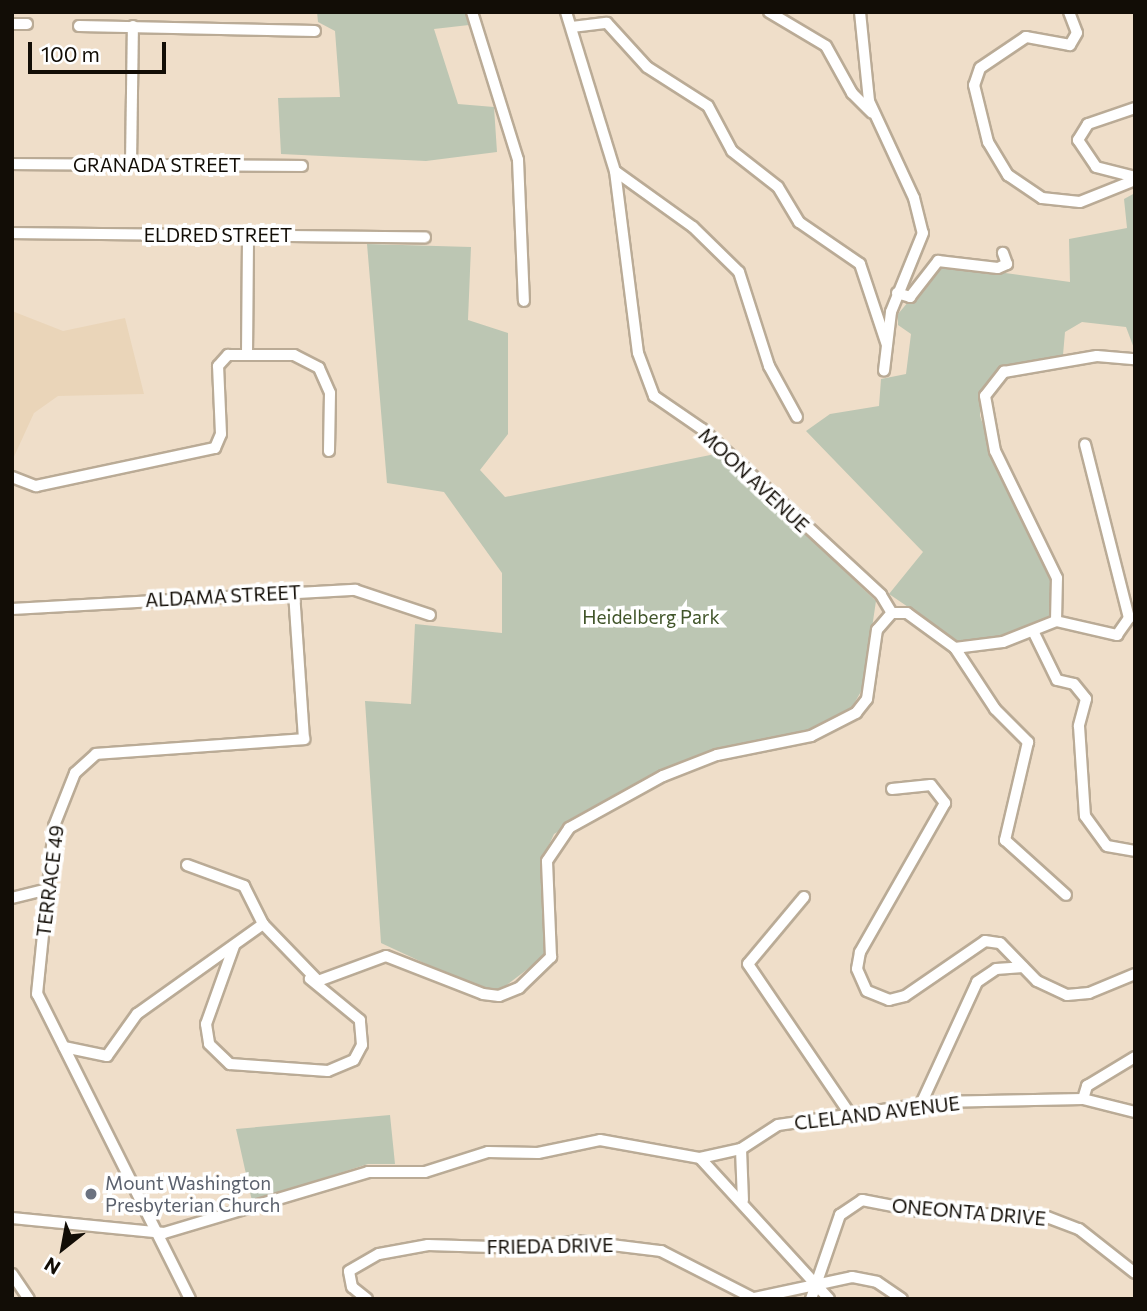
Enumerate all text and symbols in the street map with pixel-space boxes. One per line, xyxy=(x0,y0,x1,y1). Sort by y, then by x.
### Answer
scale bar xyxy=(32,28,170,72)
text: 100 m xyxy=(41,41,100,66)
street label: GRANADA STREET xyxy=(73,154,241,176)
street label: ELDRED STREET xyxy=(144,224,292,246)
street label: MOON AVENUE xyxy=(694,423,814,537)
street label: ALDAMA STREET xyxy=(145,581,301,611)
park label: Heidelberg Park xyxy=(582,606,720,628)
street label: TERRACE 49 xyxy=(32,824,68,938)
street label: CLELAND AVENUE xyxy=(793,1092,961,1134)
place label: Mount Washington Presbyterian Church xyxy=(105,1172,280,1216)
marker: Mount Washington Presbyterian Church xyxy=(83,1186,99,1202)
street label: ONEONTA DRIVE xyxy=(891,1194,1047,1230)
north arrow xyxy=(28,1213,98,1283)
street label: FRIEDA DRIVE xyxy=(486,1233,614,1259)
text: N xyxy=(40,1253,64,1280)

